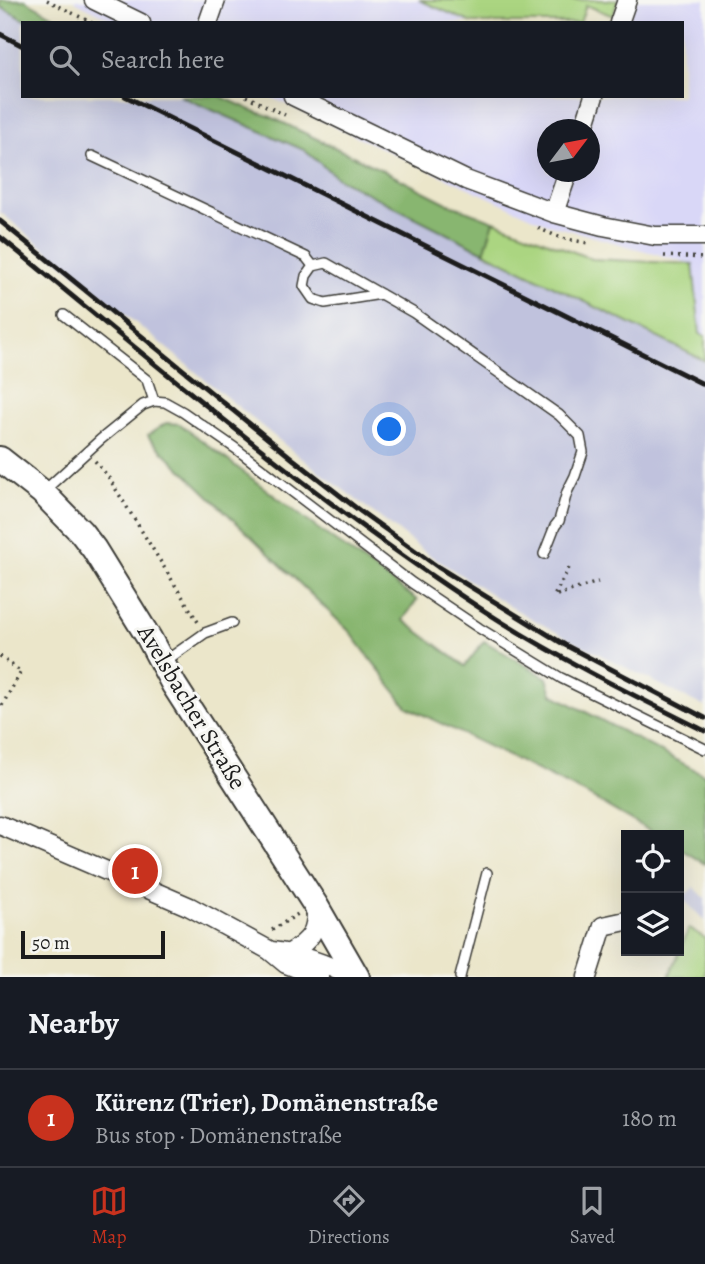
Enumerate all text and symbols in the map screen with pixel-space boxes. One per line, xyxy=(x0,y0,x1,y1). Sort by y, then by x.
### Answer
search box xyxy=(21,21,684,98)
icon: search xyxy=(45,41,83,79)
text: Search here xyxy=(101,42,225,77)
north arrow xyxy=(537,119,600,182)
your location xyxy=(372,412,406,446)
street label: Avelsbacher Straße xyxy=(130,618,254,795)
map controls xyxy=(621,830,684,956)
button: locate xyxy=(621,830,684,893)
pin: 1 xyxy=(112,845,158,897)
button: layers xyxy=(621,893,684,956)
scale bar xyxy=(21,928,164,960)
text: 50 m xyxy=(32,930,70,956)
text: Nearby xyxy=(28,1003,119,1043)
text: Kürenz (Trier), Domänenstraße xyxy=(95,1085,438,1120)
text: 1 xyxy=(47,1103,55,1134)
text: 180 m xyxy=(622,1103,677,1134)
text: Bus stop · Domänenstraße xyxy=(95,1120,342,1151)
tab: Map xyxy=(90,1182,128,1250)
tab: Directions xyxy=(308,1182,390,1250)
tab: Saved xyxy=(570,1182,615,1250)

